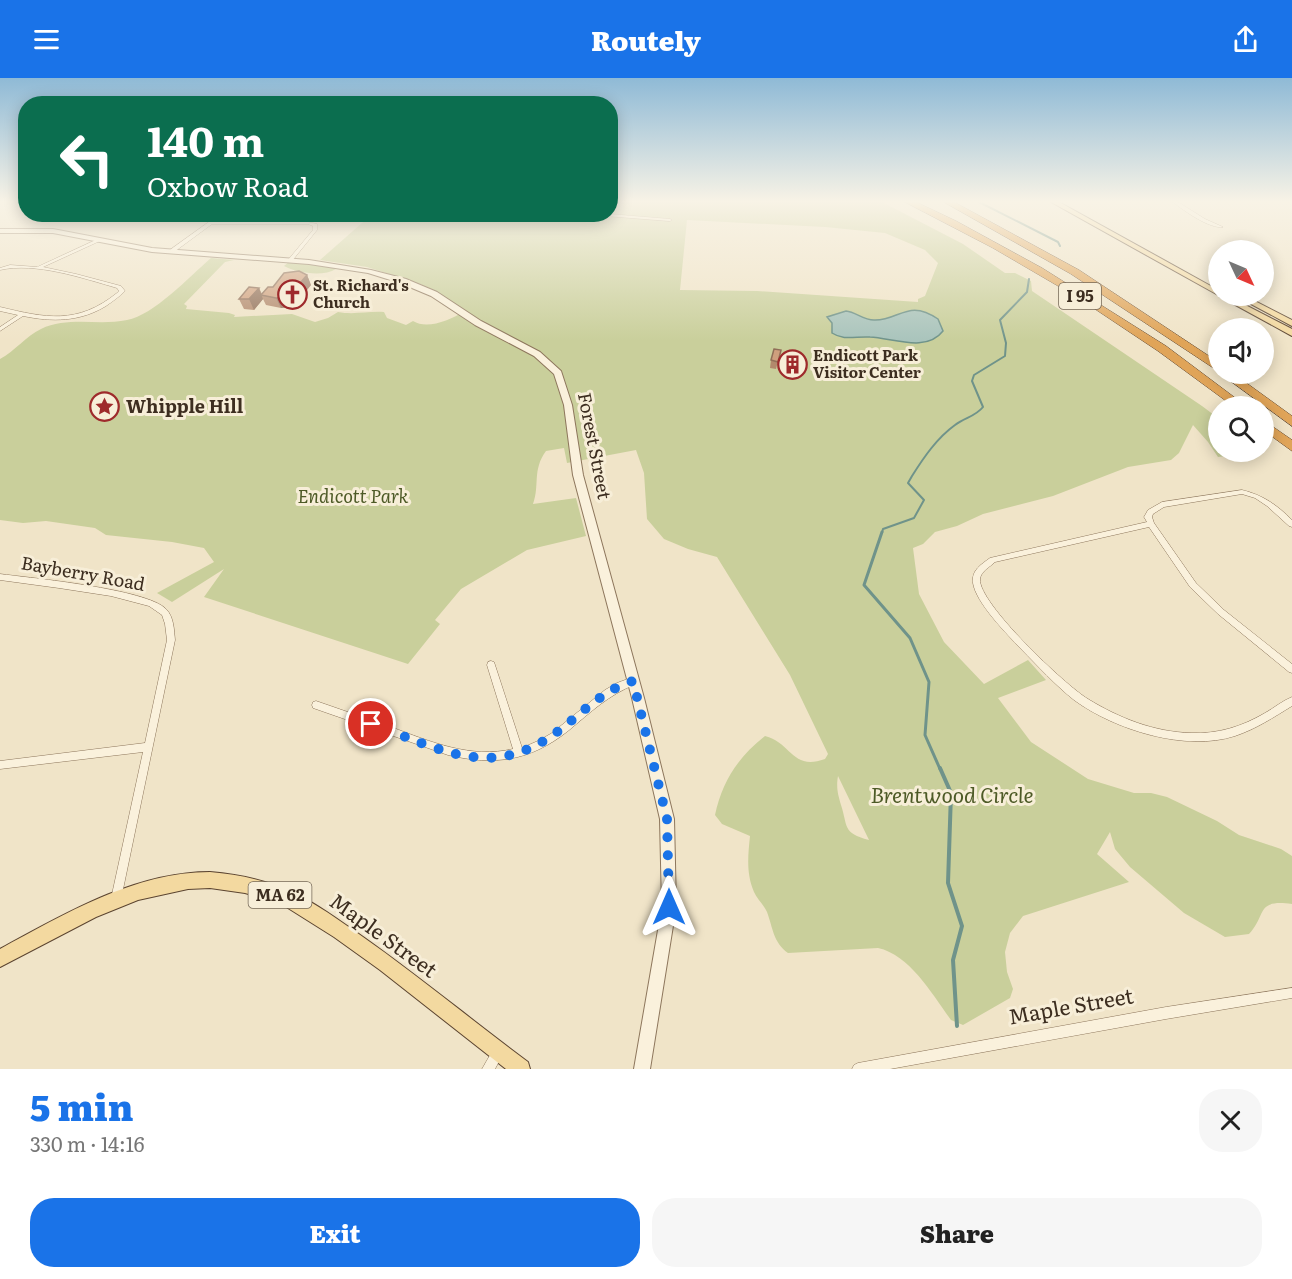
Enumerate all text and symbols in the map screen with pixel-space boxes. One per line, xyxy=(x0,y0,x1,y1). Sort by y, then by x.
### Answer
text: Routely xyxy=(591,19,701,59)
icon: menu xyxy=(30,23,63,56)
icon: share xyxy=(1229,23,1262,56)
text: 140 m xyxy=(147,108,264,170)
icon: left xyxy=(48,120,126,198)
text: Oxbow Road xyxy=(147,165,309,205)
north arrow xyxy=(1208,240,1274,306)
map controls xyxy=(1208,240,1274,462)
place label: St. Richard's Church xyxy=(313,273,409,313)
church icon: St. Richard's Church xyxy=(276,279,308,311)
road number: I 95 xyxy=(1059,283,1101,309)
button: sound xyxy=(1208,318,1274,384)
place label: Endicott Park Visitor Center xyxy=(813,343,921,383)
building icon: Endicott Park Visitor Center xyxy=(776,349,808,381)
street label: Forest Street xyxy=(572,390,619,502)
place icon: Whipple Hill xyxy=(89,391,121,423)
place label: Whipple Hill xyxy=(126,392,244,419)
button: search xyxy=(1208,396,1274,462)
park label: Endicott Park xyxy=(298,482,409,509)
street label: Bayberry Road xyxy=(19,548,147,597)
pin xyxy=(345,698,396,749)
icon: arrive xyxy=(354,707,387,740)
park label: Brentwood Circle xyxy=(870,778,1034,809)
position arrow xyxy=(637,875,701,939)
road number: MA 62 xyxy=(248,882,312,908)
street label: Maple Street xyxy=(324,884,445,984)
street label: Maple Street xyxy=(1006,978,1136,1031)
text: 5 min xyxy=(30,1079,134,1132)
button: close xyxy=(1199,1089,1262,1152)
text: 330 m · 14:16 xyxy=(30,1128,145,1158)
button: Exit xyxy=(30,1198,640,1267)
button: Share xyxy=(652,1198,1262,1267)

